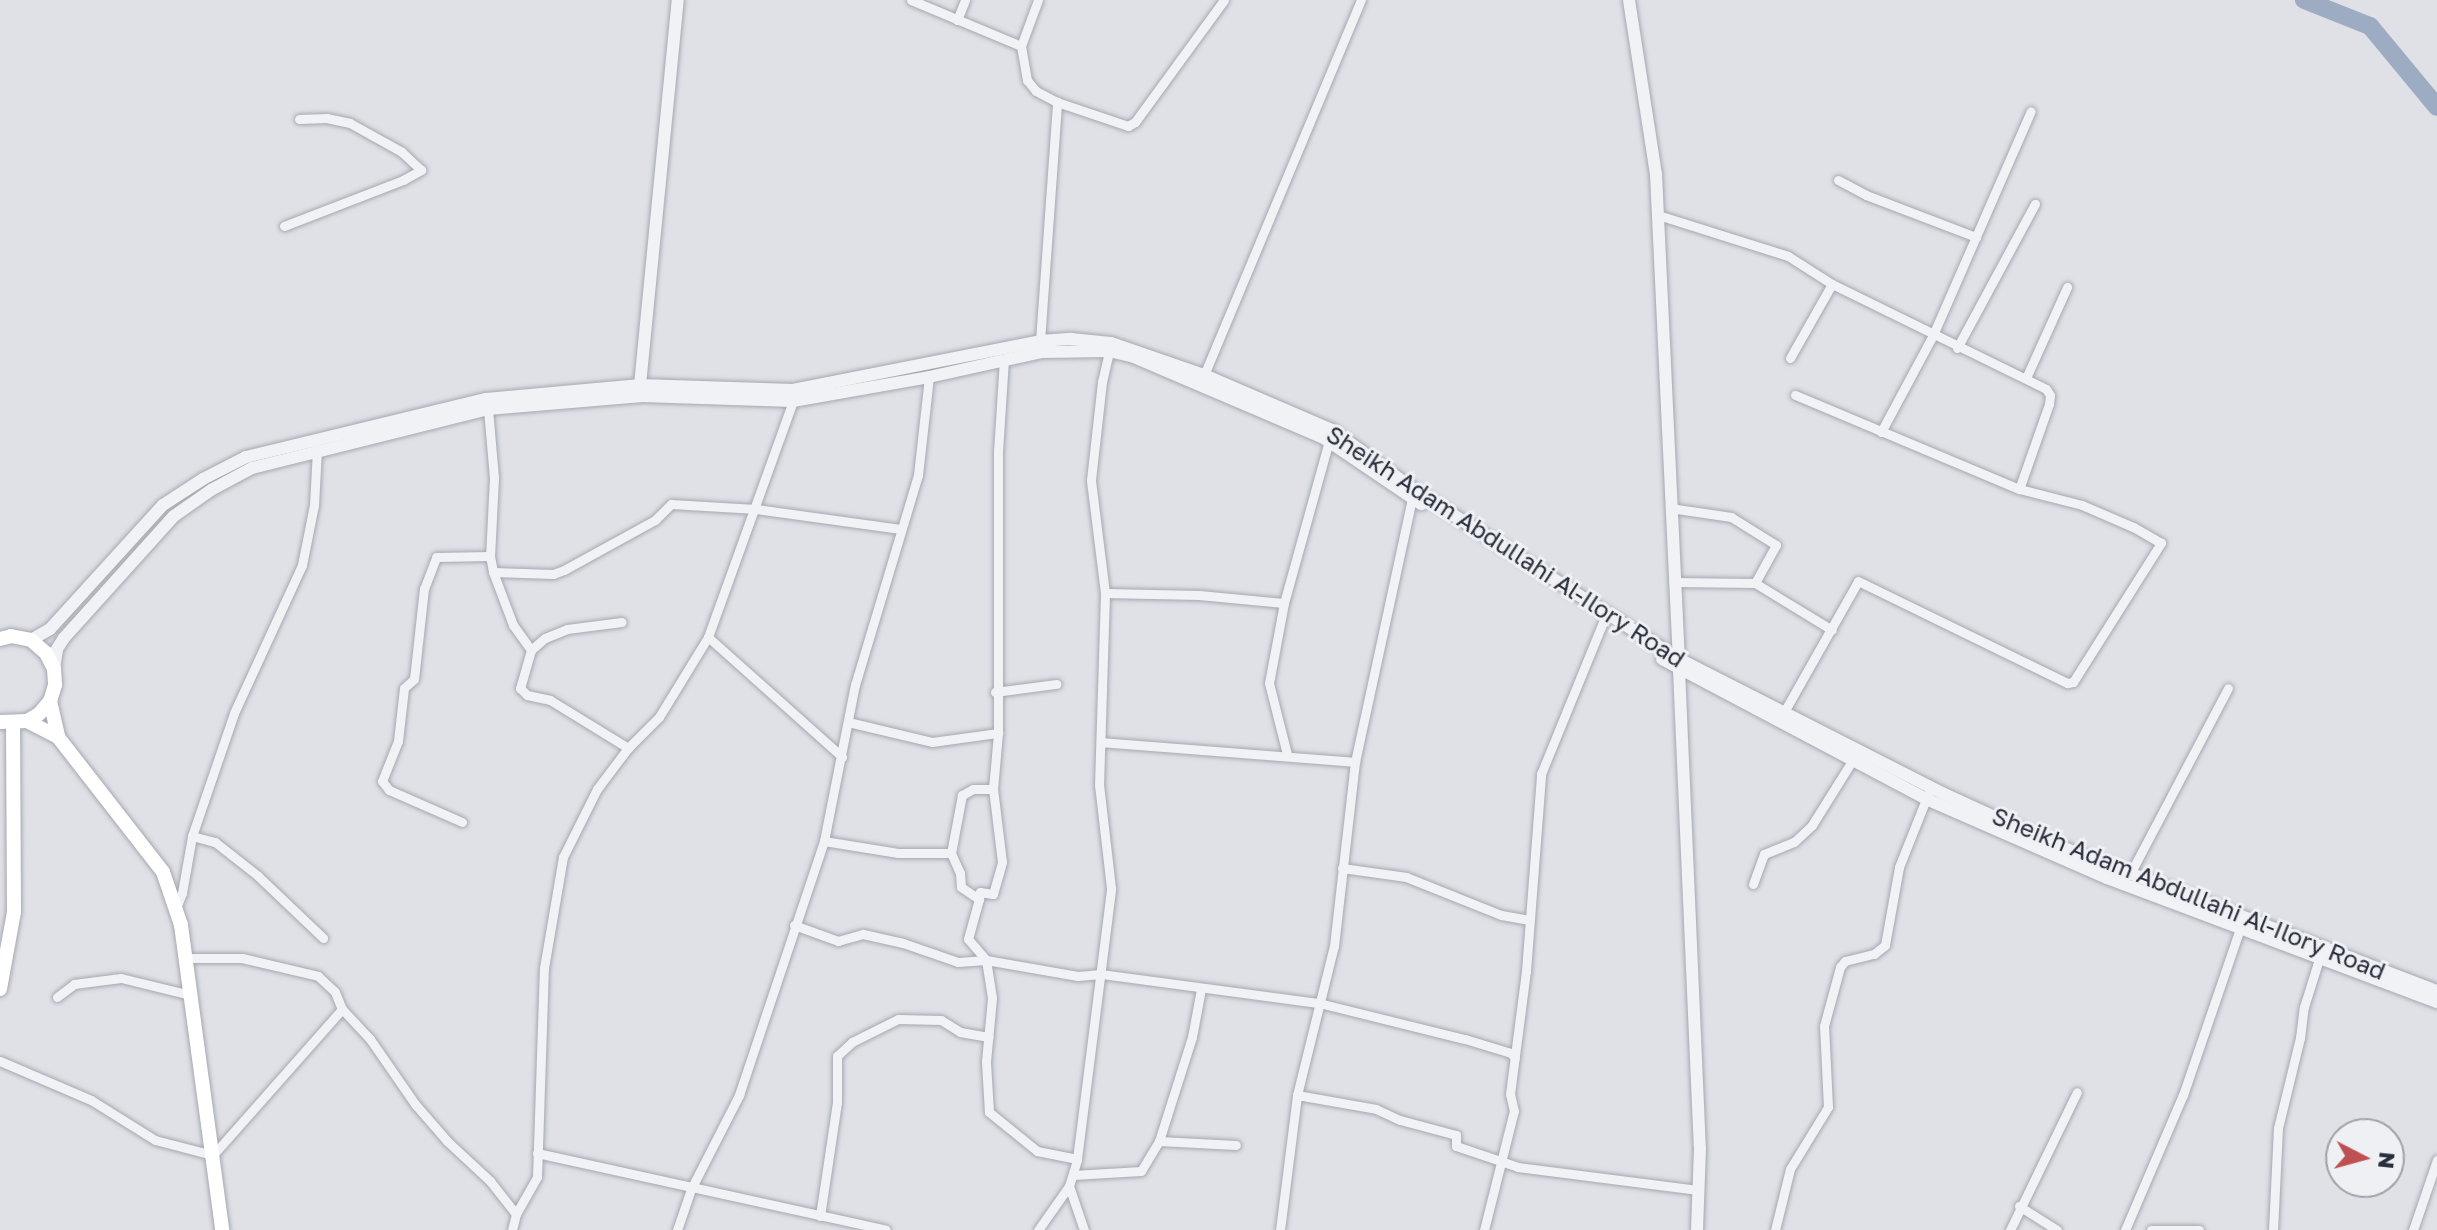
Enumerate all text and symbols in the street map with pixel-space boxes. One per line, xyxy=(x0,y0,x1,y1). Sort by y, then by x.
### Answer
street label: Sheikh Adam Abdullahi Al-Ilory Road xyxy=(1321,419,1691,673)
street label: Sheikh Adam Abdullahi Al-Ilory Road xyxy=(1988,801,2390,985)
north arrow xyxy=(2325,1118,2405,1198)
text: N xyxy=(2373,1151,2402,1170)

